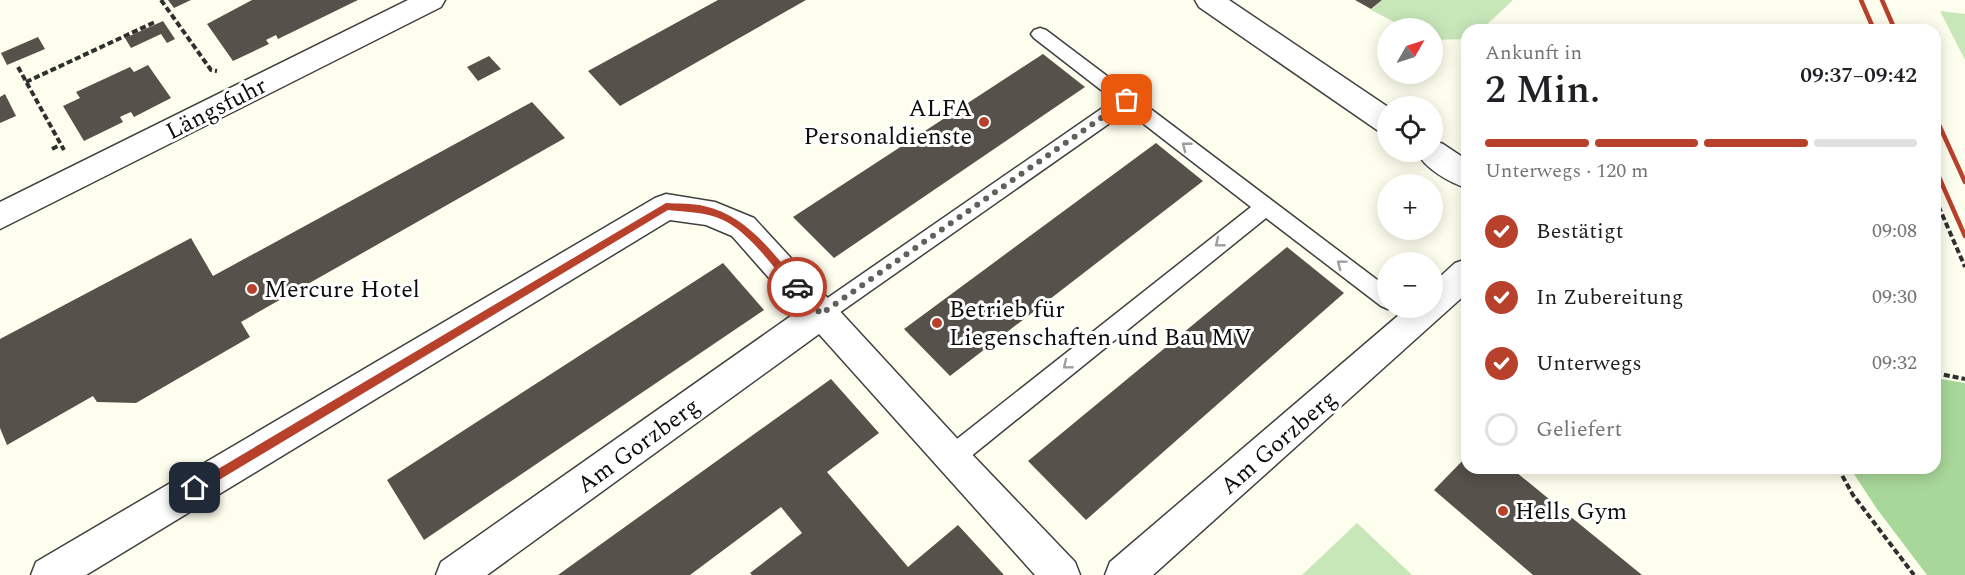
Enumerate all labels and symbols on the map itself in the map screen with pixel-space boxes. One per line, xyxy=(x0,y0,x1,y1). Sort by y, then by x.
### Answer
north arrow xyxy=(1377,18,1443,84)
street label: Längsfuhr xyxy=(160,68,273,150)
pin xyxy=(1101,74,1152,125)
place label: ALFA Personaldienste xyxy=(803,91,972,155)
marker: ALFA Personaldienste xyxy=(977,115,991,129)
one-way arrow xyxy=(1182,142,1193,153)
one-way arrow xyxy=(1215,236,1226,247)
courier xyxy=(767,257,827,317)
one-way arrow xyxy=(1337,261,1348,272)
place label: Mercure Hotel xyxy=(264,272,420,308)
marker: Mercure Hotel xyxy=(245,282,259,296)
place label: Betrieb für Liegenschaften und Bau MV xyxy=(949,292,1252,356)
marker: Betrieb für Liegenschaften und Bau MV xyxy=(930,316,944,330)
one-way arrow xyxy=(1063,358,1074,369)
street label: Am Gorzberg xyxy=(1212,382,1345,504)
street label: Am Gorzberg xyxy=(570,389,708,503)
pin xyxy=(169,462,220,513)
place label: Hells Gym xyxy=(1515,494,1627,530)
marker: Hells Gym xyxy=(1496,504,1510,518)

